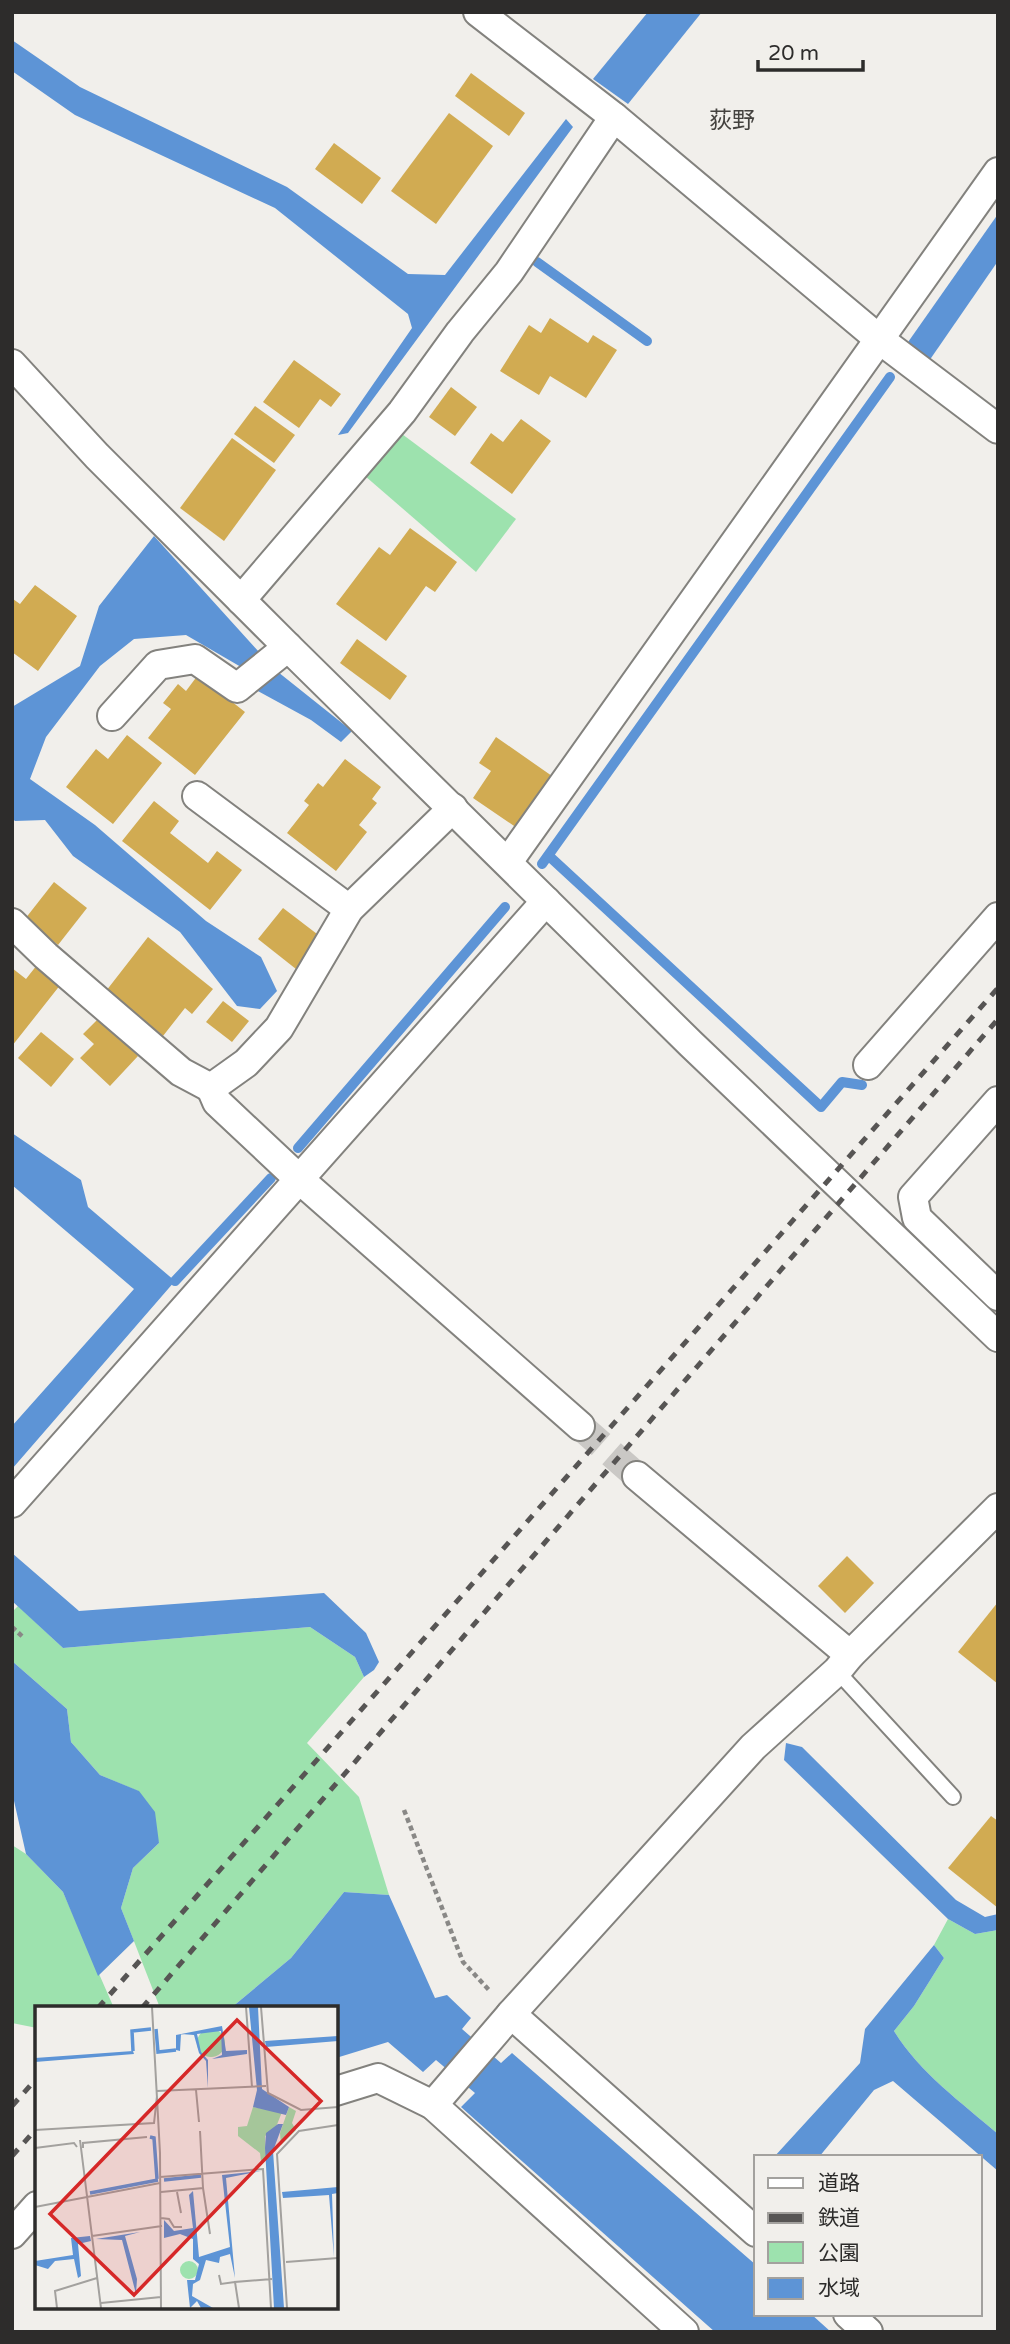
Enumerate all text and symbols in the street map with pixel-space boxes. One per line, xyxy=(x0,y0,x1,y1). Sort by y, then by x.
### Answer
scale bar xyxy=(758,28,863,72)
text: 20 m xyxy=(768,41,819,66)
district label: 荻野 xyxy=(709,107,755,135)
inset map xyxy=(35,2006,338,2309)
legend xyxy=(754,2155,982,2316)
text: 道路 xyxy=(818,2171,860,2196)
text: 鉄道 xyxy=(818,2206,860,2231)
text: 公園 xyxy=(818,2241,860,2266)
text: 水域 xyxy=(818,2276,860,2301)

